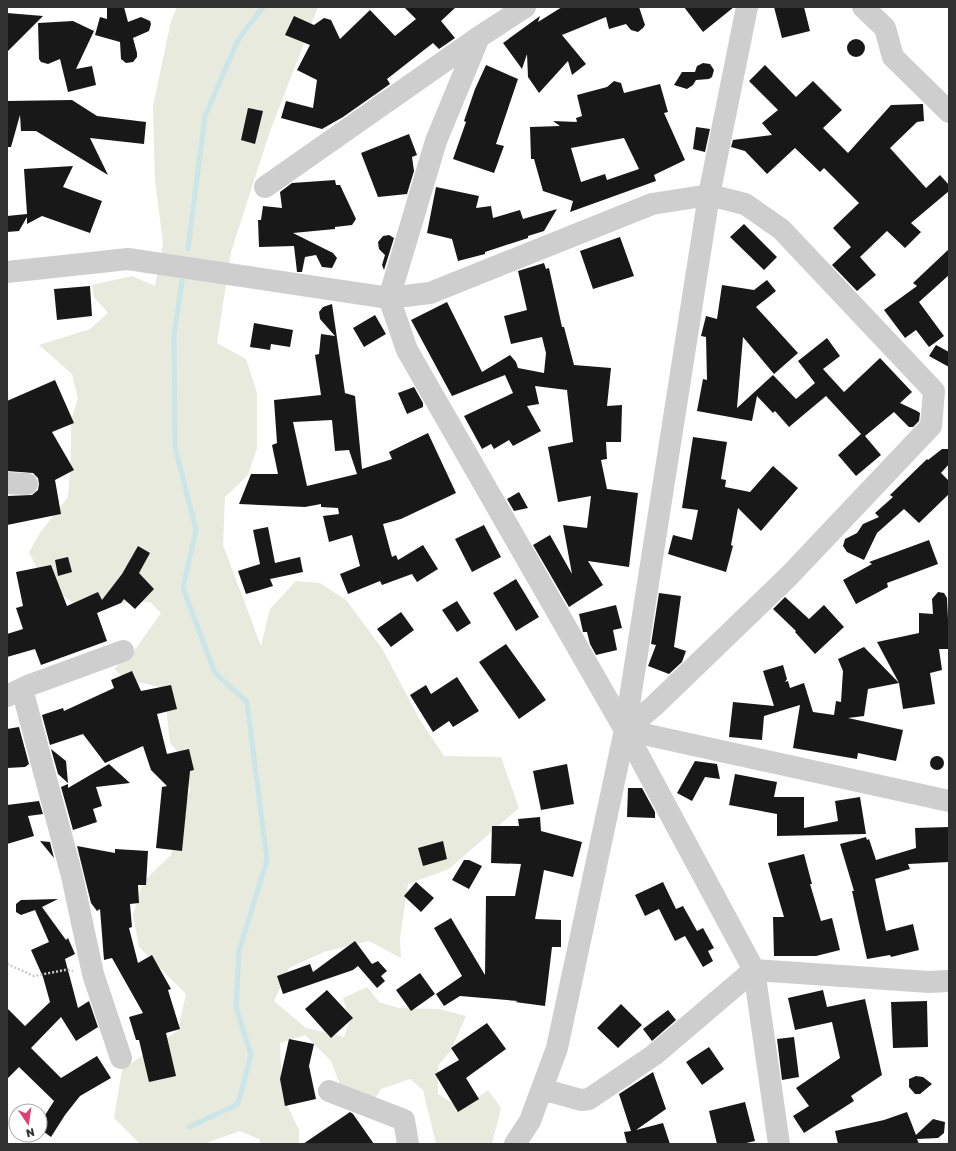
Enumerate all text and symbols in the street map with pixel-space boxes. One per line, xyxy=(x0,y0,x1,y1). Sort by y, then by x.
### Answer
north arrow xyxy=(8,1103,48,1143)
text: N xyxy=(25,1126,36,1141)

